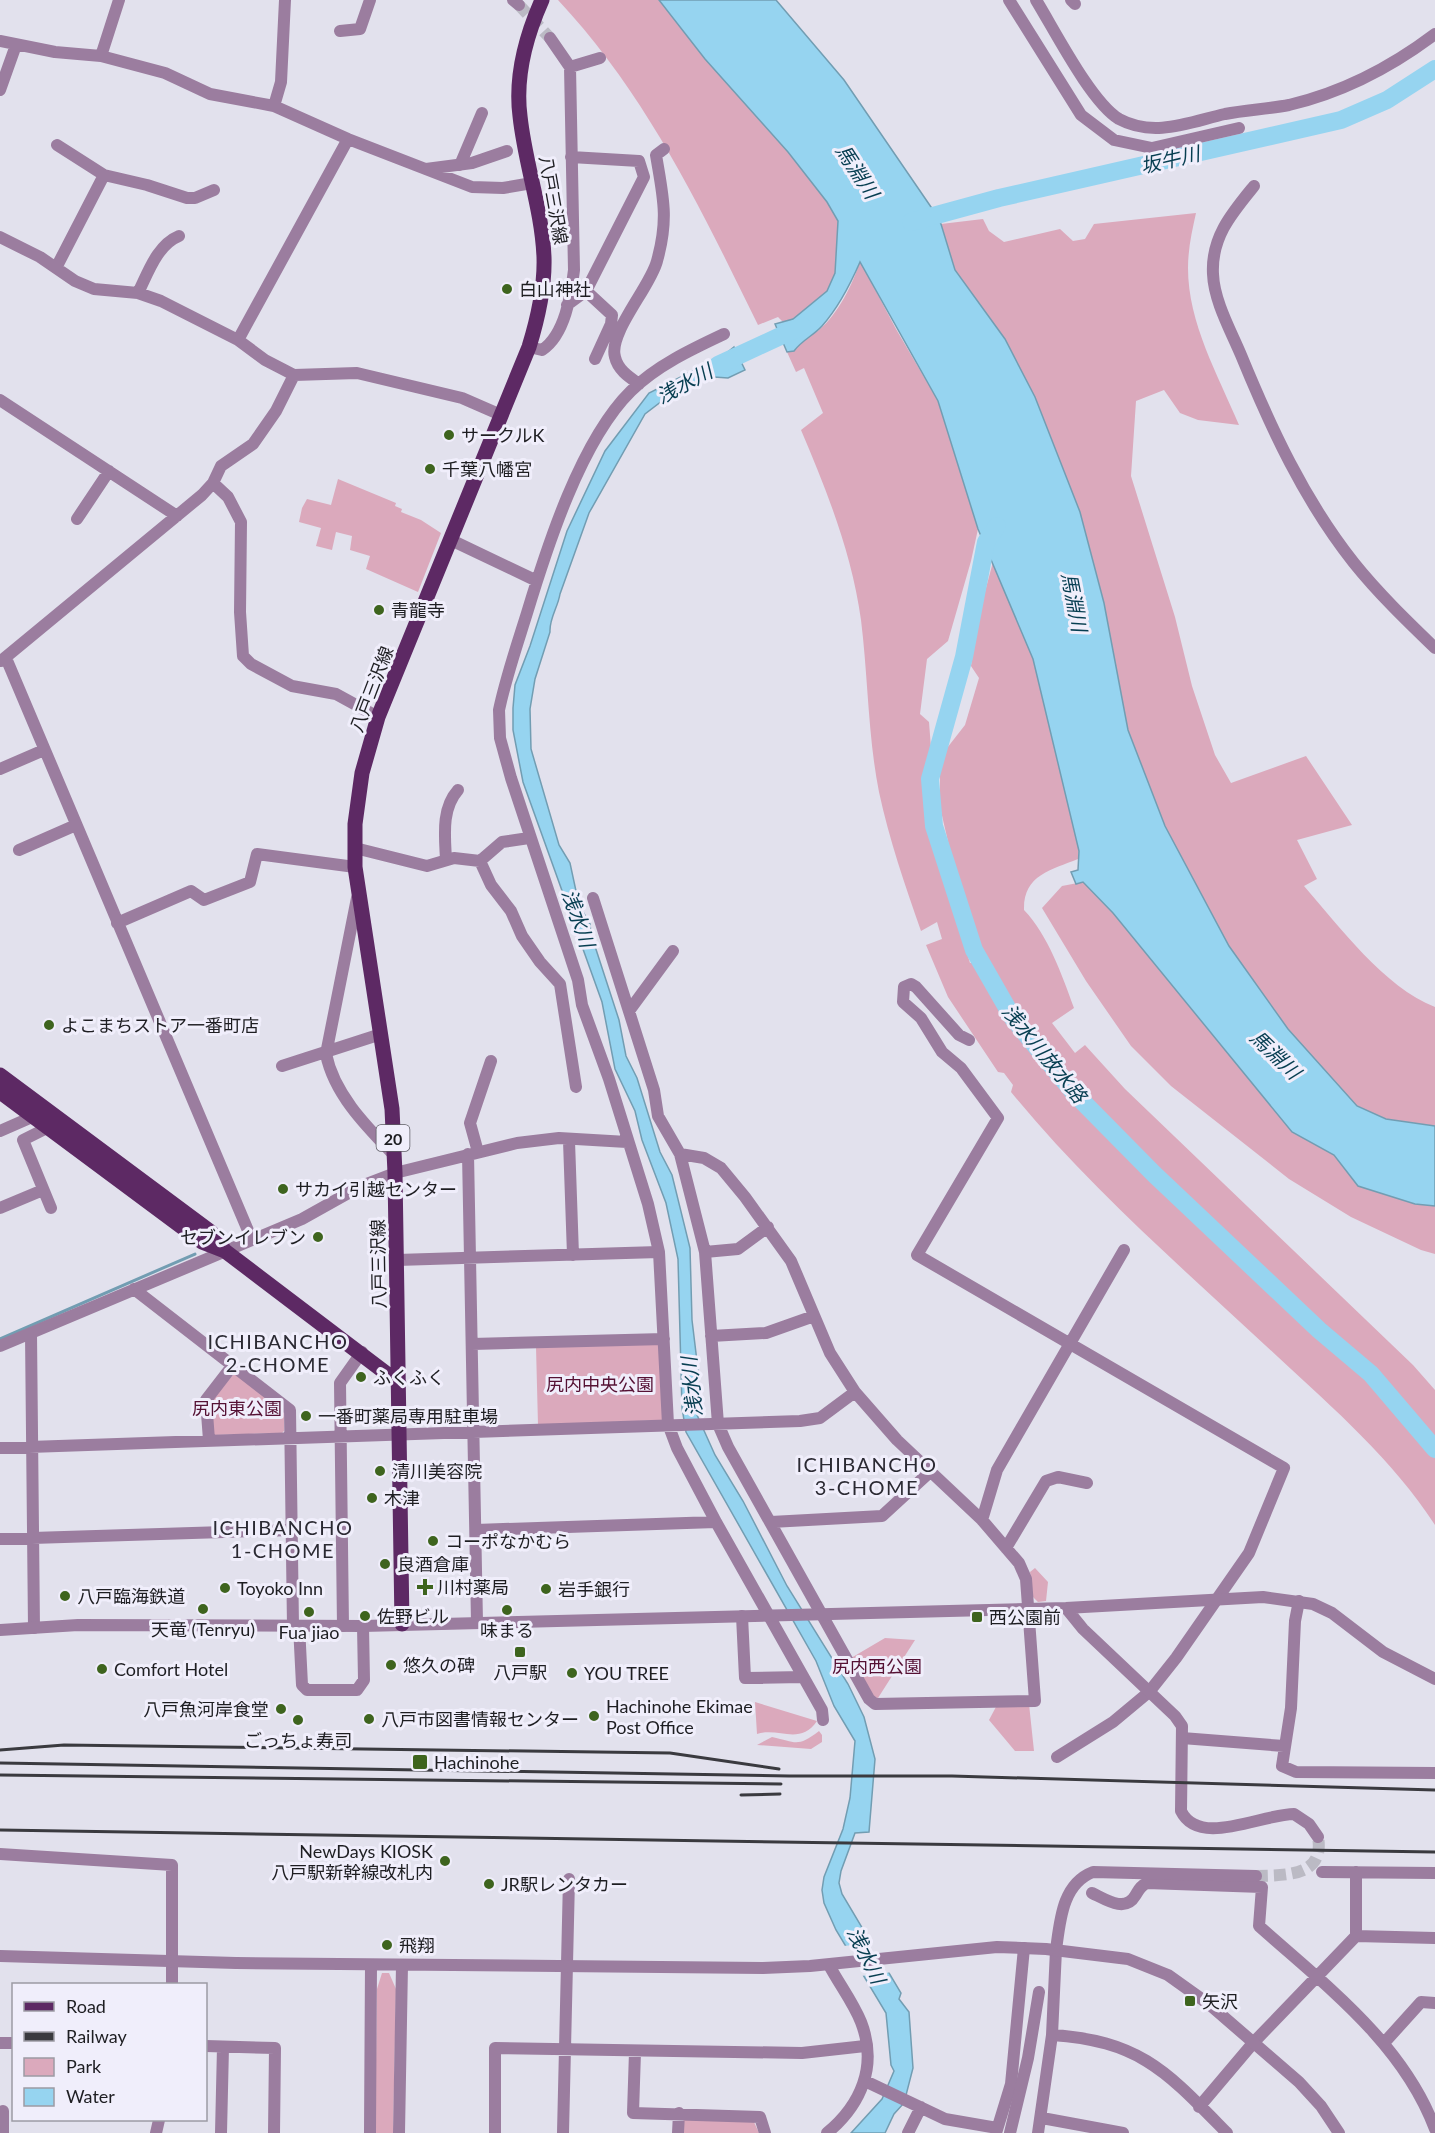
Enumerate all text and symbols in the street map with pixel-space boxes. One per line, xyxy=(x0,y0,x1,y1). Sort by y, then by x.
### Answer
water label: 馬淵川 xyxy=(832,139,885,204)
water label: 坂牛川 xyxy=(1138,140,1204,177)
street label: 八戸三沢線 xyxy=(535,154,573,246)
place label: 白山神社 xyxy=(519,278,591,300)
marker: 白山神社 xyxy=(500,282,514,296)
water label: 浅水川 xyxy=(652,357,718,408)
place label: サークルK xyxy=(461,424,544,446)
marker: サークルK xyxy=(442,428,456,442)
place label: 千葉八幡宮 xyxy=(442,458,532,480)
marker: 千葉八幡宮 xyxy=(423,462,437,476)
water label: 馬淵川 xyxy=(1057,570,1093,636)
place label: 青龍寺 xyxy=(391,599,445,621)
marker: 青龍寺 xyxy=(372,603,386,617)
street label: 八戸三沢線 xyxy=(345,643,397,735)
water label: 浅水川 xyxy=(558,886,601,952)
water label: 浅水川放水路 xyxy=(998,999,1093,1109)
place label: よこまちストア一番町店 xyxy=(61,1014,259,1036)
marker: よこまちストア一番町店 xyxy=(42,1018,56,1032)
water label: 馬淵川 xyxy=(1246,1025,1307,1085)
road number: 20 xyxy=(376,1125,410,1151)
place label: サカイ引越センター xyxy=(295,1178,457,1200)
marker: サカイ引越センター xyxy=(276,1182,290,1196)
street label: 八戸三沢線 xyxy=(366,1219,390,1309)
place label: セブンイレブン xyxy=(180,1226,306,1248)
marker: セブンイレブン xyxy=(311,1230,325,1244)
district label: ICHIBANCHO 2-CHOME xyxy=(207,1329,349,1376)
water label: 浅水川 xyxy=(676,1354,706,1418)
place label: ふくふく xyxy=(373,1366,445,1388)
marker: ふくふく xyxy=(354,1370,368,1384)
park label: 尻内中央公園 xyxy=(546,1373,654,1395)
park label: 尻内東公園 xyxy=(192,1397,282,1419)
place label: 一番町薬局専用駐車場 xyxy=(318,1405,498,1427)
marker: 一番町薬局専用駐車場 xyxy=(299,1409,313,1423)
district label: ICHIBANCHO 3-CHOME xyxy=(796,1452,938,1499)
place label: 清川美容院 xyxy=(392,1460,482,1482)
marker: 清川美容院 xyxy=(373,1464,387,1478)
place label: 木津 xyxy=(384,1487,420,1509)
marker: 木津 xyxy=(365,1491,379,1505)
district label: ICHIBANCHO 1-CHOME xyxy=(212,1515,354,1562)
place label: コーポなかむら xyxy=(445,1530,571,1552)
marker: コーポなかむら xyxy=(426,1534,440,1548)
place label: 良酒倉庫 xyxy=(397,1553,469,1575)
marker: 良酒倉庫 xyxy=(378,1557,392,1571)
place label: 川村薬局 xyxy=(437,1576,509,1598)
place label: Toyoko Inn xyxy=(237,1577,323,1599)
place label: 岩手銀行 xyxy=(558,1578,630,1600)
marker: 川村薬局 xyxy=(418,1580,432,1594)
marker: Toyoko Inn xyxy=(218,1581,232,1595)
marker: 岩手銀行 xyxy=(539,1582,553,1596)
place label: 八戸臨海鉄道 xyxy=(77,1585,185,1607)
marker: 八戸臨海鉄道 xyxy=(58,1589,72,1603)
marker: 天竜 (Tenryu) xyxy=(196,1602,210,1616)
marker: 味まる xyxy=(500,1603,514,1617)
marker: Fua jiao xyxy=(302,1605,316,1619)
place label: 佐野ビル xyxy=(377,1605,449,1627)
place label: 西公園前 xyxy=(989,1606,1061,1628)
marker: 佐野ビル xyxy=(358,1609,372,1623)
marker: 西公園前 xyxy=(970,1610,984,1624)
place label: 天竜 (Tenryu) xyxy=(151,1618,255,1640)
place label: 味まる xyxy=(480,1619,534,1641)
place label: Fua jiao xyxy=(279,1621,339,1643)
marker: 八戸駅 xyxy=(513,1645,527,1659)
place label: 悠久の碑 xyxy=(403,1654,475,1676)
park label: 尻内西公園 xyxy=(832,1655,922,1677)
place label: Comfort Hotel xyxy=(114,1658,228,1680)
marker: 悠久の碑 xyxy=(384,1658,398,1672)
place label: 八戸駅 xyxy=(493,1661,547,1683)
marker: Comfort Hotel xyxy=(95,1662,109,1676)
place label: YOU TREE xyxy=(584,1662,669,1684)
marker: YOU TREE xyxy=(565,1666,579,1680)
place label: Hachinohe Ekimae Post Office xyxy=(606,1695,753,1738)
place label: 八戸魚河岸食堂 xyxy=(143,1698,269,1720)
marker: 八戸魚河岸食堂 xyxy=(274,1702,288,1716)
place label: 八戸市図書情報センター xyxy=(381,1708,579,1730)
marker: Hachinohe Ekimae Post Office xyxy=(587,1709,601,1723)
marker: 八戸市図書情報センター xyxy=(362,1712,376,1726)
marker: ごっちょ寿司 xyxy=(291,1713,305,1727)
place label: ごっちょ寿司 xyxy=(244,1729,352,1751)
place label: Hachinohe xyxy=(434,1751,519,1773)
marker: Hachinohe xyxy=(411,1753,429,1771)
place label: NewDays KIOSK 八戸駅新幹線改札内 xyxy=(271,1840,433,1883)
marker: NewDays KIOSK 八戸駅新幹線改札内 xyxy=(438,1854,452,1868)
place label: JR駅レンタカー xyxy=(501,1873,628,1895)
marker: JR駅レンタカー xyxy=(482,1877,496,1891)
water label: 浅水川 xyxy=(843,1923,892,1989)
place label: 飛翔 xyxy=(399,1934,435,1956)
marker: 飛翔 xyxy=(380,1938,394,1952)
legend xyxy=(12,1983,207,2121)
place label: 矢沢 xyxy=(1202,1990,1238,2012)
marker: 矢沢 xyxy=(1183,1994,1197,2008)
text: Road xyxy=(66,1995,106,2017)
text: Railway xyxy=(66,2025,127,2047)
text: Park xyxy=(66,2055,102,2077)
text: Water xyxy=(66,2085,115,2107)

